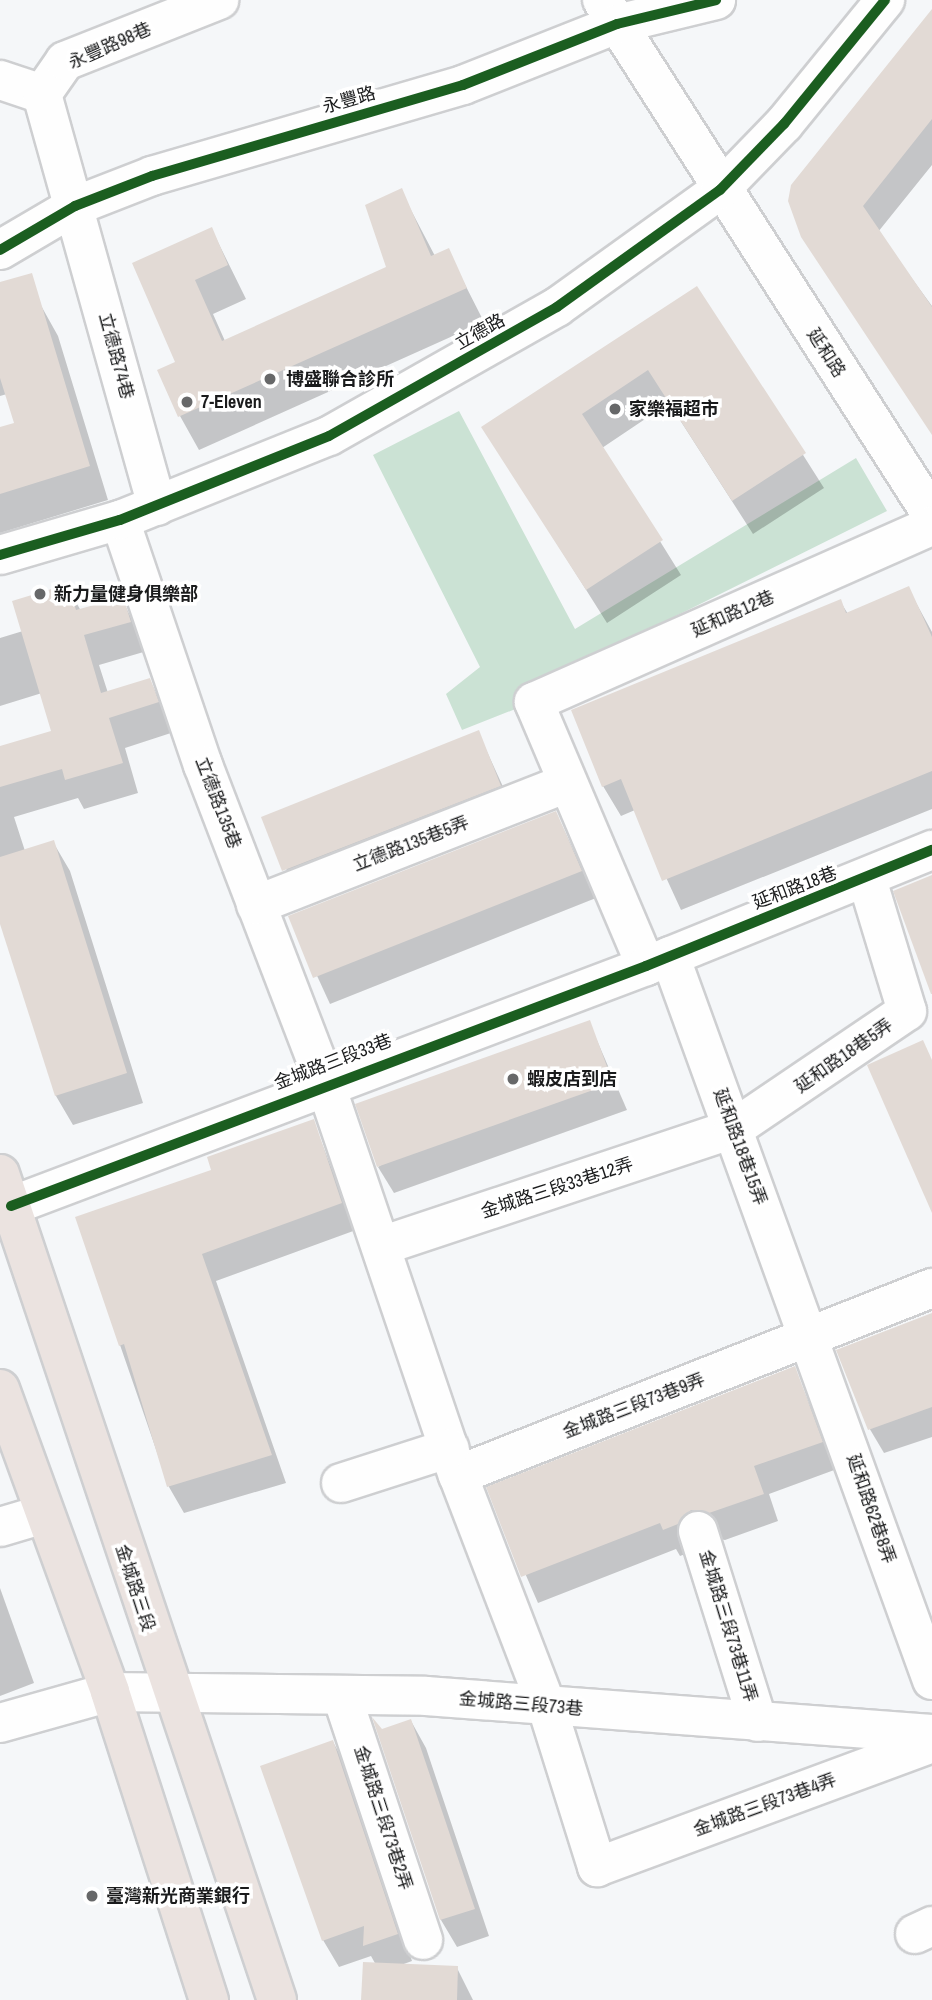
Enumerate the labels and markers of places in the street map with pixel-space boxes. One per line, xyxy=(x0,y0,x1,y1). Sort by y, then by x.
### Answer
place label: 博盛聯合診所 xyxy=(286,368,394,390)
marker: 博盛聯合診所 xyxy=(260,369,280,389)
place label: 7-Eleven xyxy=(201,391,262,413)
marker: 7-Eleven xyxy=(179,394,195,410)
place label: 家樂福超市 xyxy=(629,398,719,420)
marker: 家樂福超市 xyxy=(607,401,623,417)
place label: 新力量健身俱樂部 xyxy=(54,583,198,605)
marker: 新力量健身俱樂部 xyxy=(32,586,48,602)
place label: 蝦皮店到店 xyxy=(527,1068,617,1090)
marker: 蝦皮店到店 xyxy=(505,1071,521,1087)
place label: 臺灣新光商業銀行 xyxy=(106,1885,250,1907)
marker: 臺灣新光商業銀行 xyxy=(84,1888,100,1904)

